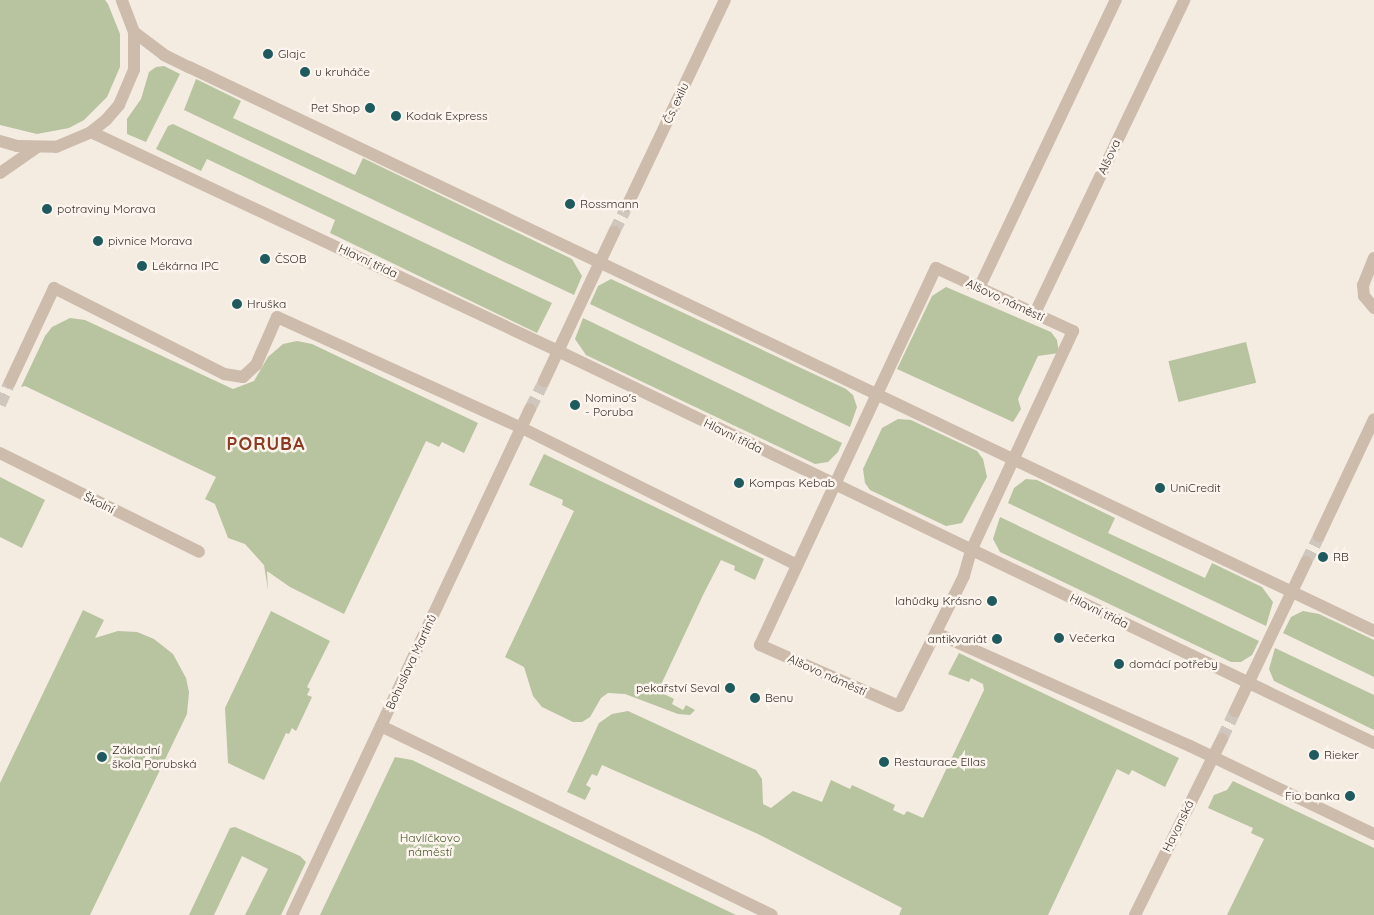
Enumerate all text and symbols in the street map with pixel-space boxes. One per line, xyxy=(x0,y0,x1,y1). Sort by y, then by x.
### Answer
place label: Glajc xyxy=(278,47,306,61)
marker: Glajc xyxy=(262,48,274,60)
place label: u kruháče xyxy=(315,65,370,79)
marker: u kruháče xyxy=(299,66,311,78)
street label: Čs. exilu xyxy=(660,80,692,126)
place label: Pet Shop xyxy=(311,101,360,115)
marker: Pet Shop xyxy=(364,102,376,114)
place label: Kodak Express xyxy=(406,109,488,123)
marker: Kodak Express xyxy=(390,110,402,122)
street label: Alšova xyxy=(1095,137,1123,177)
place label: Rossmann xyxy=(580,197,639,211)
marker: Rossmann xyxy=(564,198,576,210)
place label: potraviny Morava xyxy=(57,202,155,216)
marker: potraviny Morava xyxy=(41,203,53,215)
place label: pivnice Morava xyxy=(108,234,192,248)
marker: pivnice Morava xyxy=(92,235,104,247)
street label: Hlavní třída xyxy=(336,241,400,281)
place label: ČSOB xyxy=(275,252,307,266)
marker: ČSOB xyxy=(259,253,271,265)
place label: Lékárna IPC xyxy=(152,259,219,273)
marker: Lékárna IPC xyxy=(136,260,148,272)
street label: Alšovo náměstí xyxy=(964,276,1046,324)
place label: Hruška xyxy=(247,297,286,311)
marker: Hruška xyxy=(231,298,243,310)
place label: Nomino's - Poruba xyxy=(585,391,637,419)
marker: Nomino's - Poruba xyxy=(569,399,581,411)
street label: Hlavní třída xyxy=(701,416,765,456)
district label: PORUBA xyxy=(226,433,306,455)
place label: Kompas Kebab xyxy=(749,476,835,490)
marker: Kompas Kebab xyxy=(733,477,745,489)
place label: UniCredit xyxy=(1170,481,1221,495)
marker: UniCredit xyxy=(1154,482,1166,494)
street label: Školní xyxy=(81,489,117,517)
place label: RB xyxy=(1333,550,1349,564)
marker: RB xyxy=(1317,551,1329,563)
street label: Hlavní třída xyxy=(1067,591,1131,631)
place label: lahůdky Krásno xyxy=(895,594,982,608)
marker: lahůdky Krásno xyxy=(986,595,998,607)
street label: Bohuslava Martinů xyxy=(383,612,439,712)
place label: Večerka xyxy=(1069,631,1115,645)
place label: antikvariát xyxy=(928,632,987,646)
marker: Večerka xyxy=(1053,632,1065,644)
marker: antikvariát xyxy=(991,633,1003,645)
street label: Alšovo náměstí xyxy=(786,651,868,699)
place label: domácí potřeby xyxy=(1129,657,1218,671)
marker: domácí potřeby xyxy=(1113,658,1125,670)
place label: pekařství Seval xyxy=(636,681,720,695)
marker: pekařství Seval xyxy=(724,682,736,694)
place label: Benu xyxy=(765,691,793,705)
marker: Benu xyxy=(749,692,761,704)
place label: Základní škola Porubská xyxy=(112,743,197,771)
place label: Rieker xyxy=(1324,748,1359,762)
marker: Rieker xyxy=(1308,749,1320,761)
marker: Základní škola Porubská xyxy=(96,751,108,763)
place label: Restaurace Ellas xyxy=(894,755,986,769)
marker: Restaurace Ellas xyxy=(878,756,890,768)
place label: Fio banka xyxy=(1285,789,1340,803)
marker: Fio banka xyxy=(1344,790,1356,802)
street label: Havanská xyxy=(1159,798,1197,854)
park label: Havlíčkovo náměstí xyxy=(400,831,460,859)

